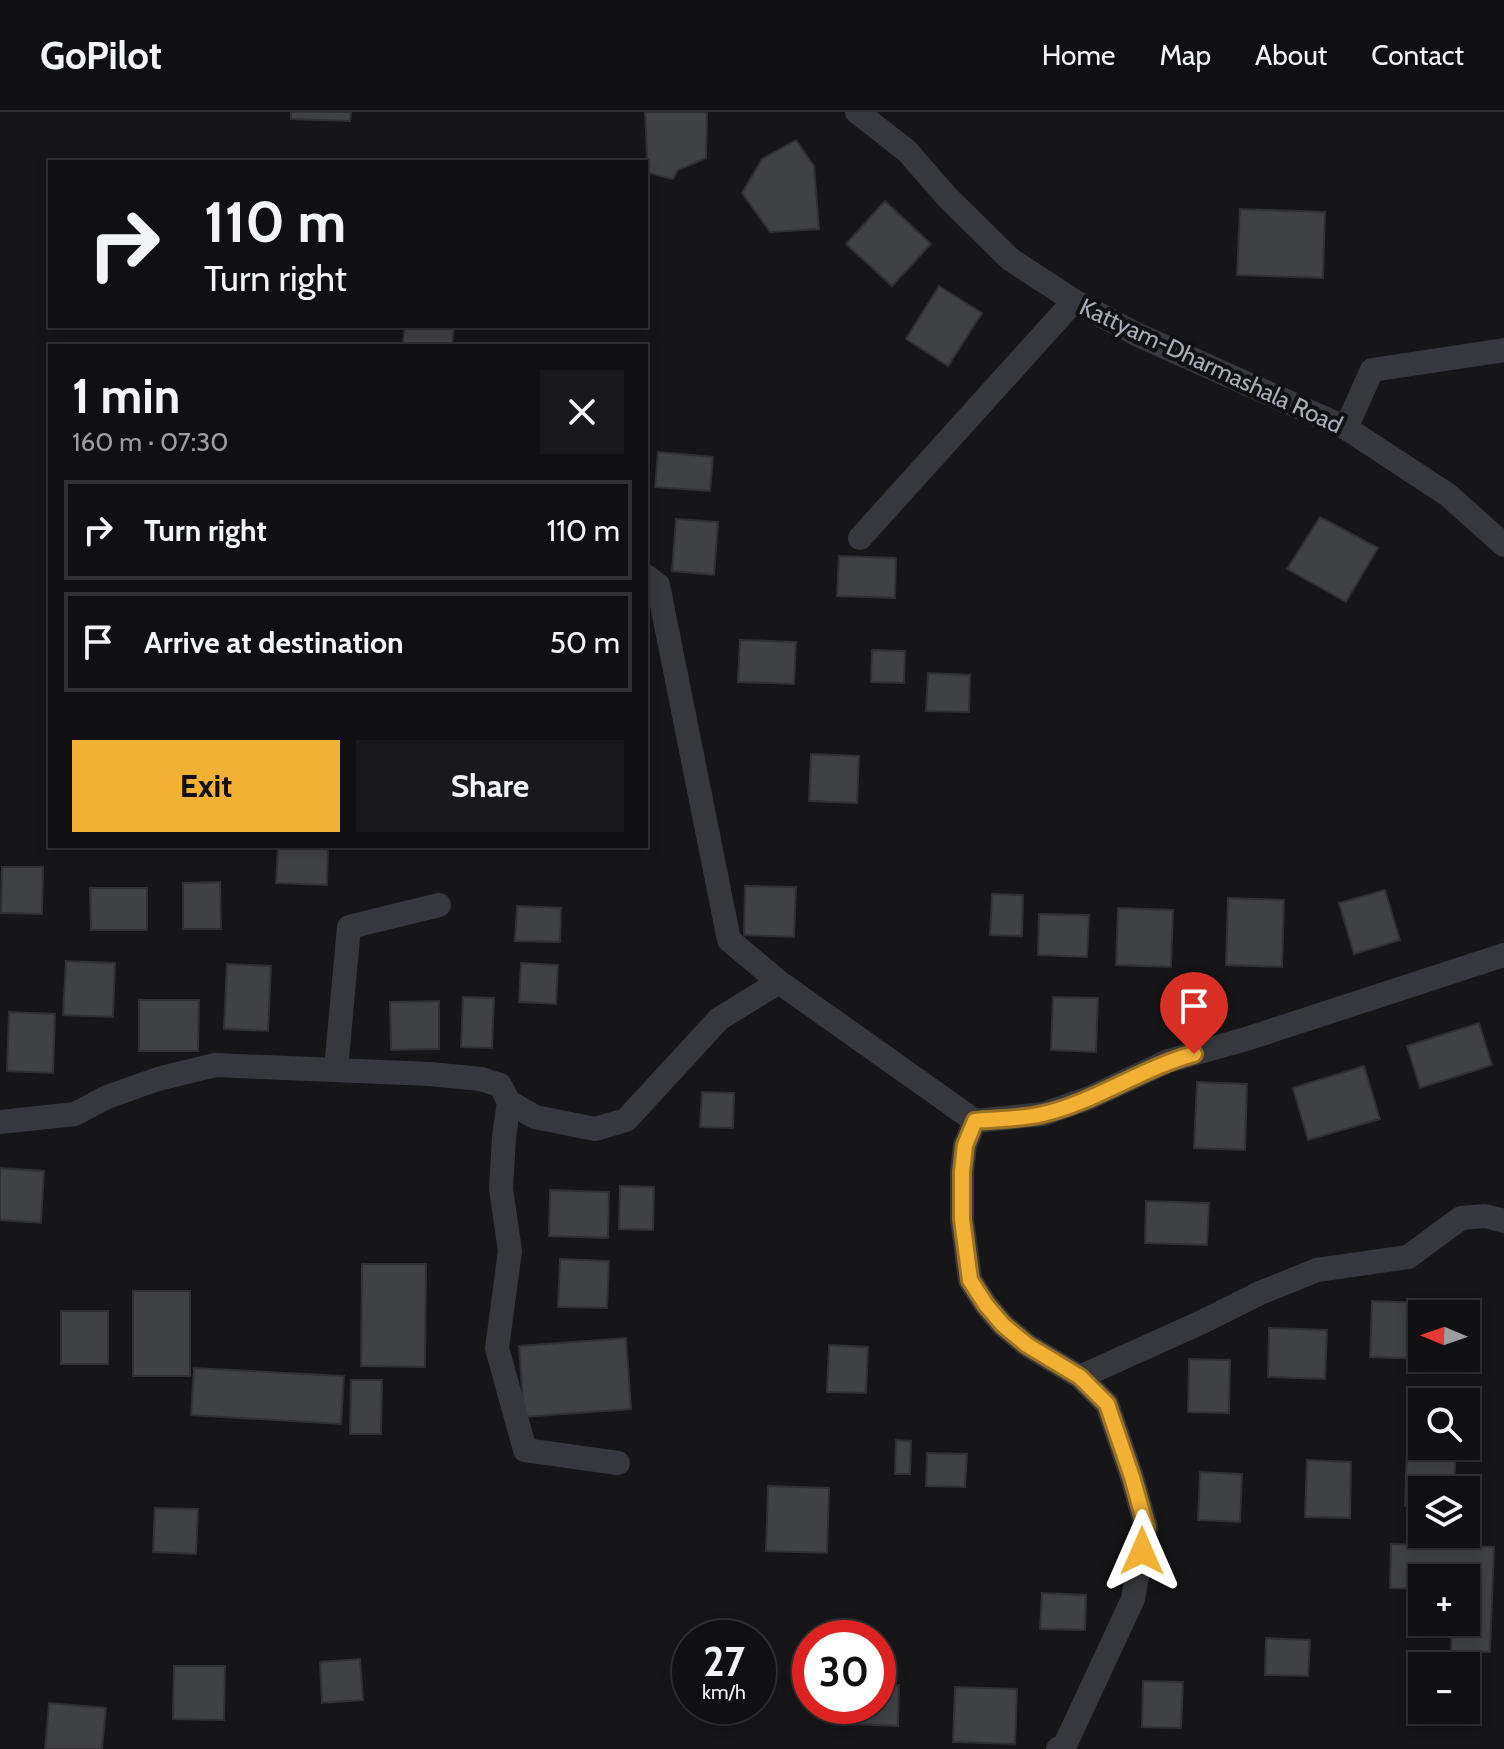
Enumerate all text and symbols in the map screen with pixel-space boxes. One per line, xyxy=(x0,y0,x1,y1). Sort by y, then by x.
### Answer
text: GoPilot xyxy=(40,32,162,79)
text: Home xyxy=(1042,38,1115,72)
text: Map xyxy=(1159,38,1211,72)
text: About xyxy=(1255,38,1327,72)
text: Contact xyxy=(1371,38,1464,72)
text: 110 m xyxy=(204,188,346,256)
icon: right xyxy=(72,192,176,296)
text: Turn right xyxy=(204,256,347,300)
street label: Kattyam-Dharmashala Road xyxy=(1075,292,1347,439)
text: 1 min xyxy=(72,367,180,425)
button: close xyxy=(540,370,624,454)
text: 160 m · 07:30 xyxy=(72,426,229,458)
icon: right xyxy=(76,508,120,552)
text: Turn right xyxy=(144,512,267,549)
text: 110 m xyxy=(546,512,620,549)
icon: arrive xyxy=(76,620,120,664)
text: Arrive at destination xyxy=(144,624,404,661)
text: 50 m xyxy=(550,624,620,661)
button: Exit xyxy=(72,740,340,832)
button: Share xyxy=(356,740,624,832)
pin xyxy=(1160,972,1228,1054)
icon: arrive xyxy=(1172,984,1216,1028)
north arrow xyxy=(1408,1300,1480,1372)
map controls xyxy=(1408,1300,1480,1724)
button: search xyxy=(1408,1388,1480,1460)
button: layers xyxy=(1408,1476,1480,1548)
position arrow xyxy=(1100,1509,1184,1593)
button: + xyxy=(1408,1564,1480,1636)
speed limit sign: 30 xyxy=(792,1620,896,1724)
text: 27 xyxy=(703,1637,745,1686)
button: − xyxy=(1408,1652,1480,1724)
text: km/h xyxy=(702,1680,746,1704)

